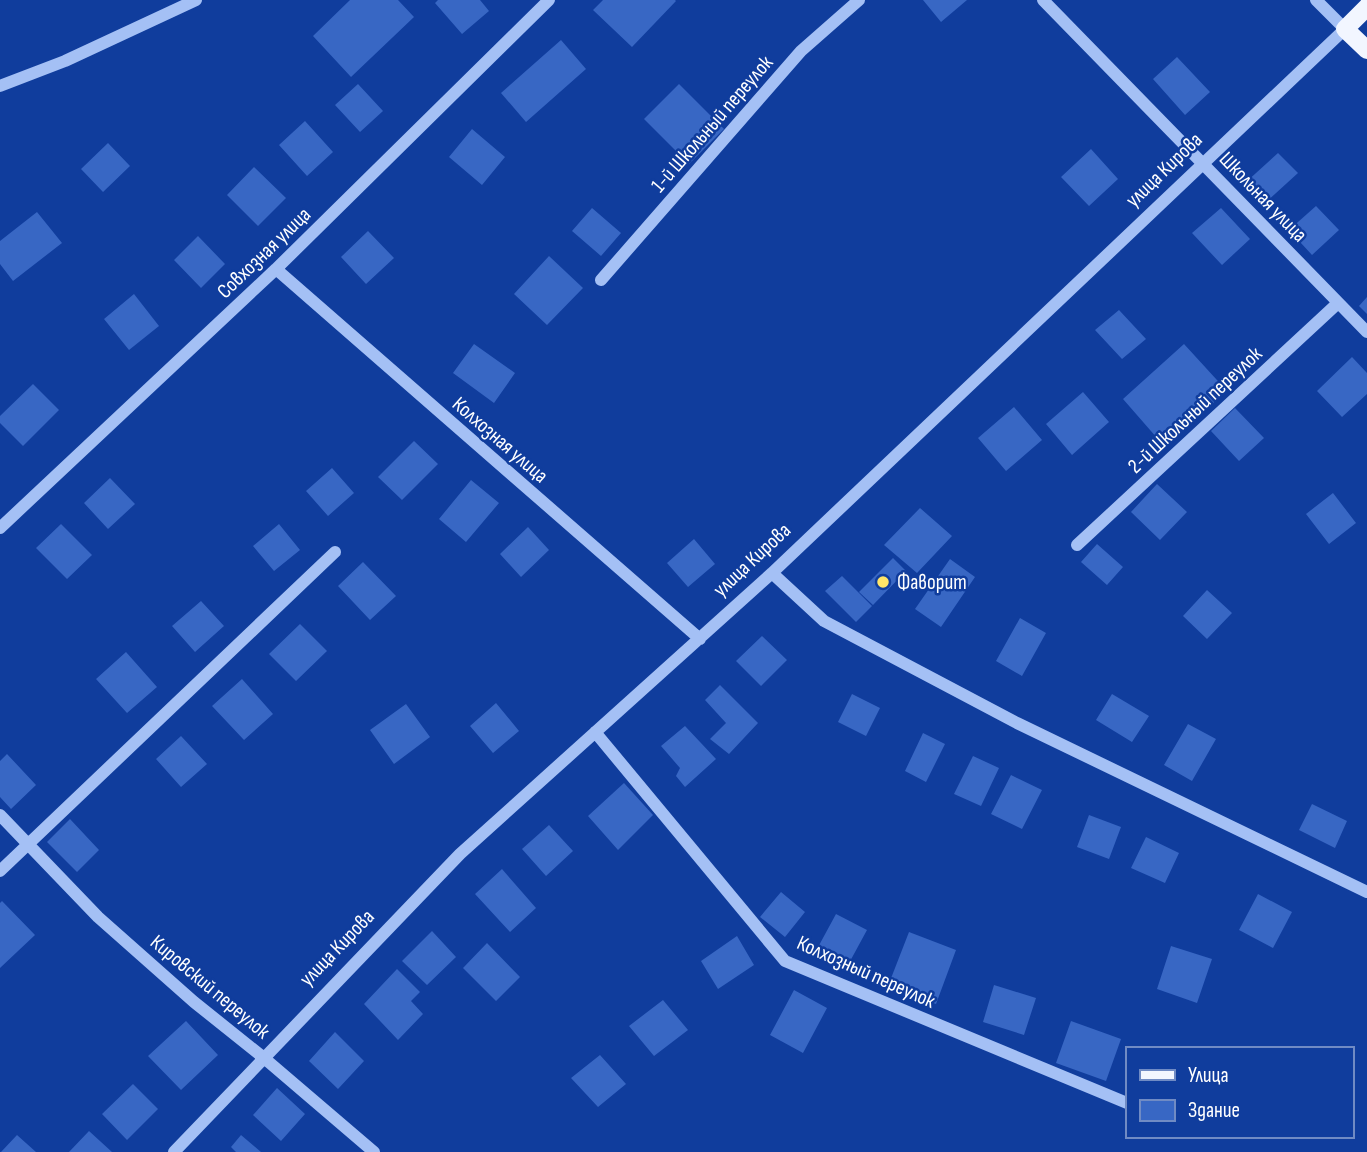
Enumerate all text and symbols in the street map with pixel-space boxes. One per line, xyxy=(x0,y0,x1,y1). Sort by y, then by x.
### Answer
street label: 1-й Школьный переулок xyxy=(646,51,778,197)
street label: улица Кирова xyxy=(1121,127,1207,213)
street label: Школьная улица xyxy=(1214,147,1312,247)
street label: Совхозная улица xyxy=(212,202,316,304)
street label: 2-й Школьный переулок xyxy=(1123,341,1267,479)
street label: Колхозная улица xyxy=(447,392,553,488)
street label: улица Кирова xyxy=(708,518,796,602)
place label: Фаворит xyxy=(897,570,967,595)
marker: Фаворит xyxy=(875,574,891,590)
street label: улица Кирова xyxy=(294,905,380,991)
street label: Кировский переулок xyxy=(145,930,275,1044)
street label: Колхозный переулок xyxy=(793,930,939,1014)
legend xyxy=(1126,1047,1353,1138)
text: Улица xyxy=(1188,1063,1229,1088)
text: Здание xyxy=(1188,1098,1240,1123)

